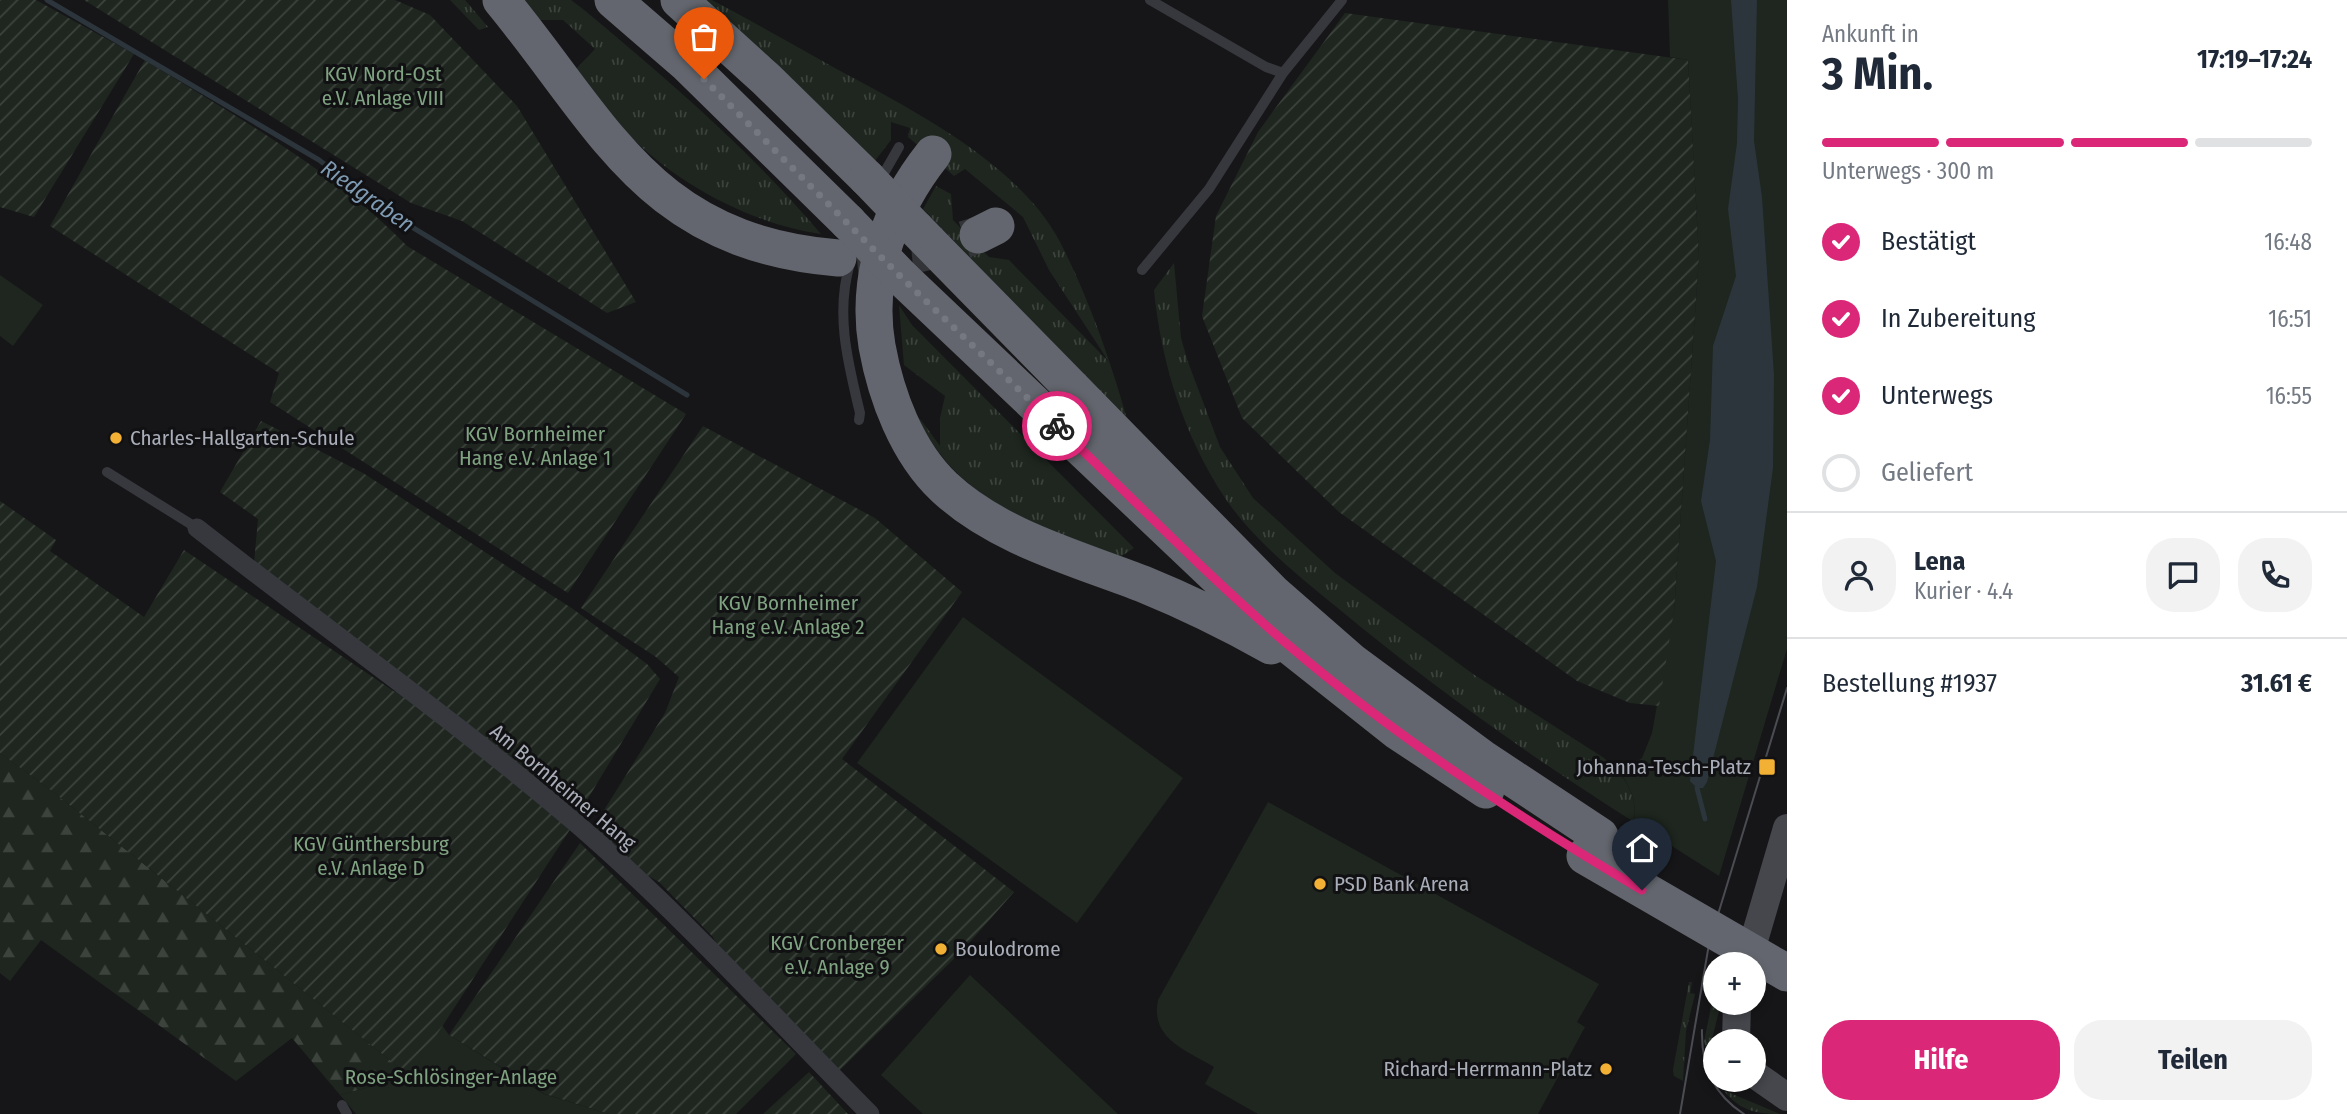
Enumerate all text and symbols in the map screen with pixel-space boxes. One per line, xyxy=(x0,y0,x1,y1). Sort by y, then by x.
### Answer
pin xyxy=(674,7,734,79)
icon: bag xyxy=(685,18,723,56)
text: Ankunft in xyxy=(1822,20,1919,48)
text: 17:19–17:24 xyxy=(2197,44,2312,75)
text: 3 Min. xyxy=(1822,46,1933,101)
park label: KGV Nord-Ost e.V. Anlage VIII xyxy=(322,61,444,111)
water label: Riedgraben xyxy=(316,154,420,238)
text: Unterwegs · 300 m xyxy=(1822,157,1994,185)
icon: check xyxy=(1822,223,1860,261)
text: Bestätigt xyxy=(1881,226,1976,257)
text: 16:48 xyxy=(2264,228,2312,256)
icon: check xyxy=(1822,300,1860,338)
text: In Zubereitung xyxy=(1881,303,2035,334)
text: 16:51 xyxy=(2268,305,2312,333)
icon: check xyxy=(1822,377,1860,415)
text: Unterwegs xyxy=(1881,380,1993,411)
text: 16:55 xyxy=(2266,382,2312,410)
courier xyxy=(1022,391,1092,461)
icon: bike xyxy=(1038,407,1076,445)
park label: KGV Bornheimer Hang e.V. Anlage 1 xyxy=(459,421,611,471)
place label: Charles-Hallgarten-Schule xyxy=(130,425,355,451)
marker: Charles-Hallgarten-Schule xyxy=(108,430,124,446)
text: Geliefert xyxy=(1881,457,1973,488)
button: person xyxy=(1822,538,1896,612)
button: chat xyxy=(2146,538,2220,612)
button: phone xyxy=(2238,538,2312,612)
text: Lena xyxy=(1914,546,1965,577)
text: Kurier · 4.4 xyxy=(1914,577,2013,605)
park label: KGV Bornheimer Hang e.V. Anlage 2 xyxy=(711,590,865,640)
text: Bestellung #1937 xyxy=(1822,668,1997,699)
text: 31.61 € xyxy=(2241,668,2312,699)
street label: Am Bornheimer Hang xyxy=(485,718,641,856)
place label: Johanna-Tesch-Platz xyxy=(1577,754,1751,780)
marker: Johanna-Tesch-Platz xyxy=(1757,757,1777,777)
pin xyxy=(1612,818,1672,890)
icon: home xyxy=(1623,829,1661,867)
park label: KGV Günthersburg e.V. Anlage D xyxy=(293,831,449,881)
place label: PSD Bank Arena xyxy=(1334,871,1469,897)
marker: PSD Bank Arena xyxy=(1312,876,1328,892)
park label: KGV Cronberger e.V. Anlage 9 xyxy=(770,930,904,980)
place label: Boulodrome xyxy=(955,936,1061,962)
marker: Boulodrome xyxy=(933,941,949,957)
map controls xyxy=(1703,952,1766,1092)
button: + xyxy=(1703,952,1766,1015)
button: Hilfe xyxy=(1822,1020,2060,1100)
button: Teilen xyxy=(2074,1020,2312,1100)
button: − xyxy=(1703,1029,1766,1092)
place label: Richard-Herrmann-Platz xyxy=(1383,1056,1592,1082)
marker: Richard-Herrmann-Platz xyxy=(1598,1061,1614,1077)
park label: Rose-Schlösinger-Anlage xyxy=(345,1064,557,1090)

